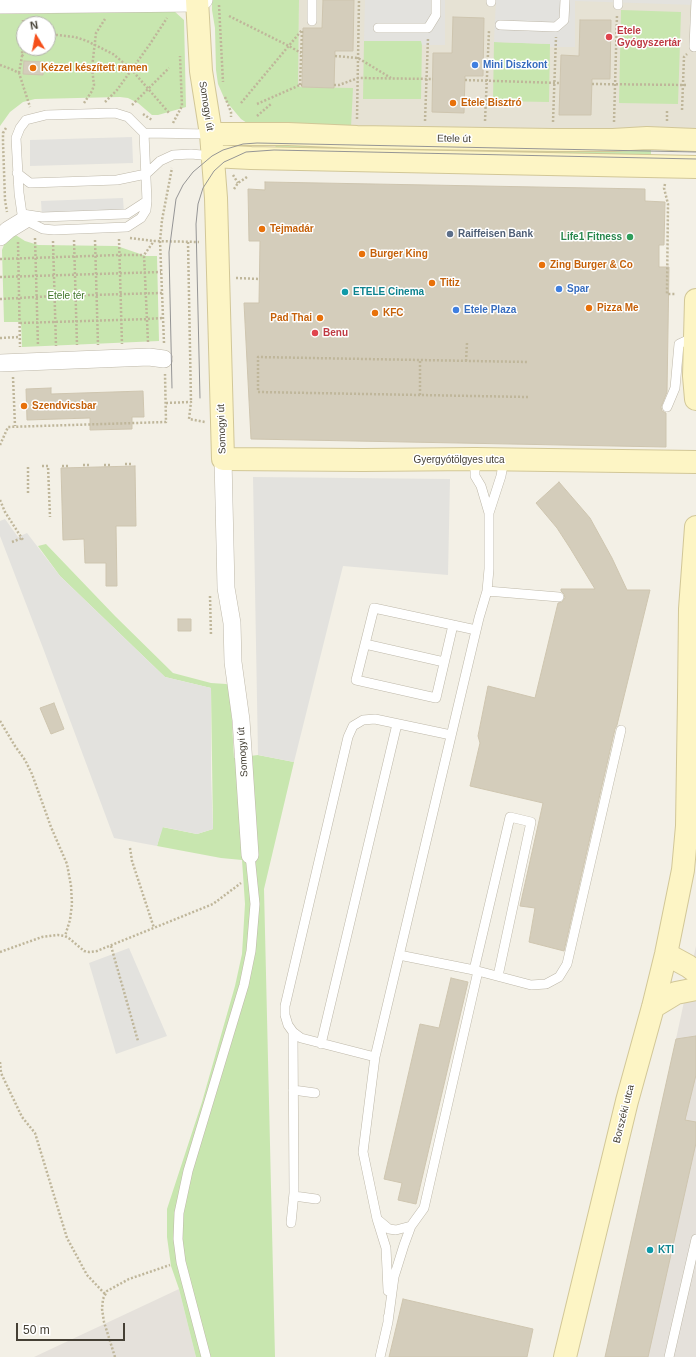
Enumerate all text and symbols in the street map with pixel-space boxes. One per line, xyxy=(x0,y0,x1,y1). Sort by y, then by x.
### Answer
north arrow xyxy=(16,16,56,56)
text: N xyxy=(29,19,39,32)
place label: Etele Gyógyszertár xyxy=(617,25,681,48)
marker: Etele Gyógyszertár xyxy=(604,32,614,42)
place label: Mini Diszkont xyxy=(483,59,547,71)
marker: Mini Diszkont xyxy=(470,60,480,70)
place label: Kézzel készített ramen xyxy=(41,62,148,74)
marker: Kézzel készített ramen xyxy=(28,63,38,73)
street label: Somogyi út xyxy=(196,80,216,132)
place label: Etele Bisztró xyxy=(461,97,522,109)
marker: Etele Bisztró xyxy=(448,98,458,108)
street label: Etele út xyxy=(437,133,471,145)
place label: Tejmadár xyxy=(270,223,314,235)
marker: Tejmadár xyxy=(257,224,267,234)
place label: Raiffeisen Bank xyxy=(458,228,533,240)
marker: Raiffeisen Bank xyxy=(445,229,455,239)
place label: Life1 Fitness xyxy=(561,231,622,243)
marker: Life1 Fitness xyxy=(625,232,635,242)
place label: Burger King xyxy=(370,248,428,260)
marker: Burger King xyxy=(357,249,367,259)
place label: Zing Burger & Co xyxy=(550,259,633,271)
marker: Zing Burger & Co xyxy=(537,260,547,270)
place label: Titiz xyxy=(440,277,460,289)
marker: Titiz xyxy=(427,278,437,288)
place label: Spar xyxy=(567,283,589,295)
marker: Spar xyxy=(554,284,564,294)
place label: ETELE Cinema xyxy=(353,286,424,298)
marker: ETELE Cinema xyxy=(340,287,350,297)
park label: Etele tér xyxy=(47,290,85,302)
place label: Pizza Me xyxy=(597,302,639,314)
marker: Pizza Me xyxy=(584,303,594,313)
place label: Etele Plaza xyxy=(464,304,516,316)
marker: Etele Plaza xyxy=(451,305,461,315)
place label: KFC xyxy=(383,307,404,319)
marker: KFC xyxy=(370,308,380,318)
place label: Pad Thai xyxy=(270,312,312,324)
marker: Pad Thai xyxy=(315,313,325,323)
place label: Benu xyxy=(323,327,348,339)
marker: Benu xyxy=(310,328,320,338)
place label: Szendvicsbar xyxy=(32,400,96,412)
marker: Szendvicsbar xyxy=(19,401,29,411)
street label: Somogyi út xyxy=(215,404,229,454)
street label: Gyergyótölgyes utca xyxy=(413,454,505,466)
street label: Somogyi út xyxy=(235,727,251,777)
street label: Borszéki utca xyxy=(611,1083,637,1145)
place label: KTI xyxy=(658,1244,674,1256)
marker: KTI xyxy=(645,1245,655,1255)
scale bar xyxy=(18,1315,127,1341)
text: 50 m xyxy=(23,1323,50,1337)

